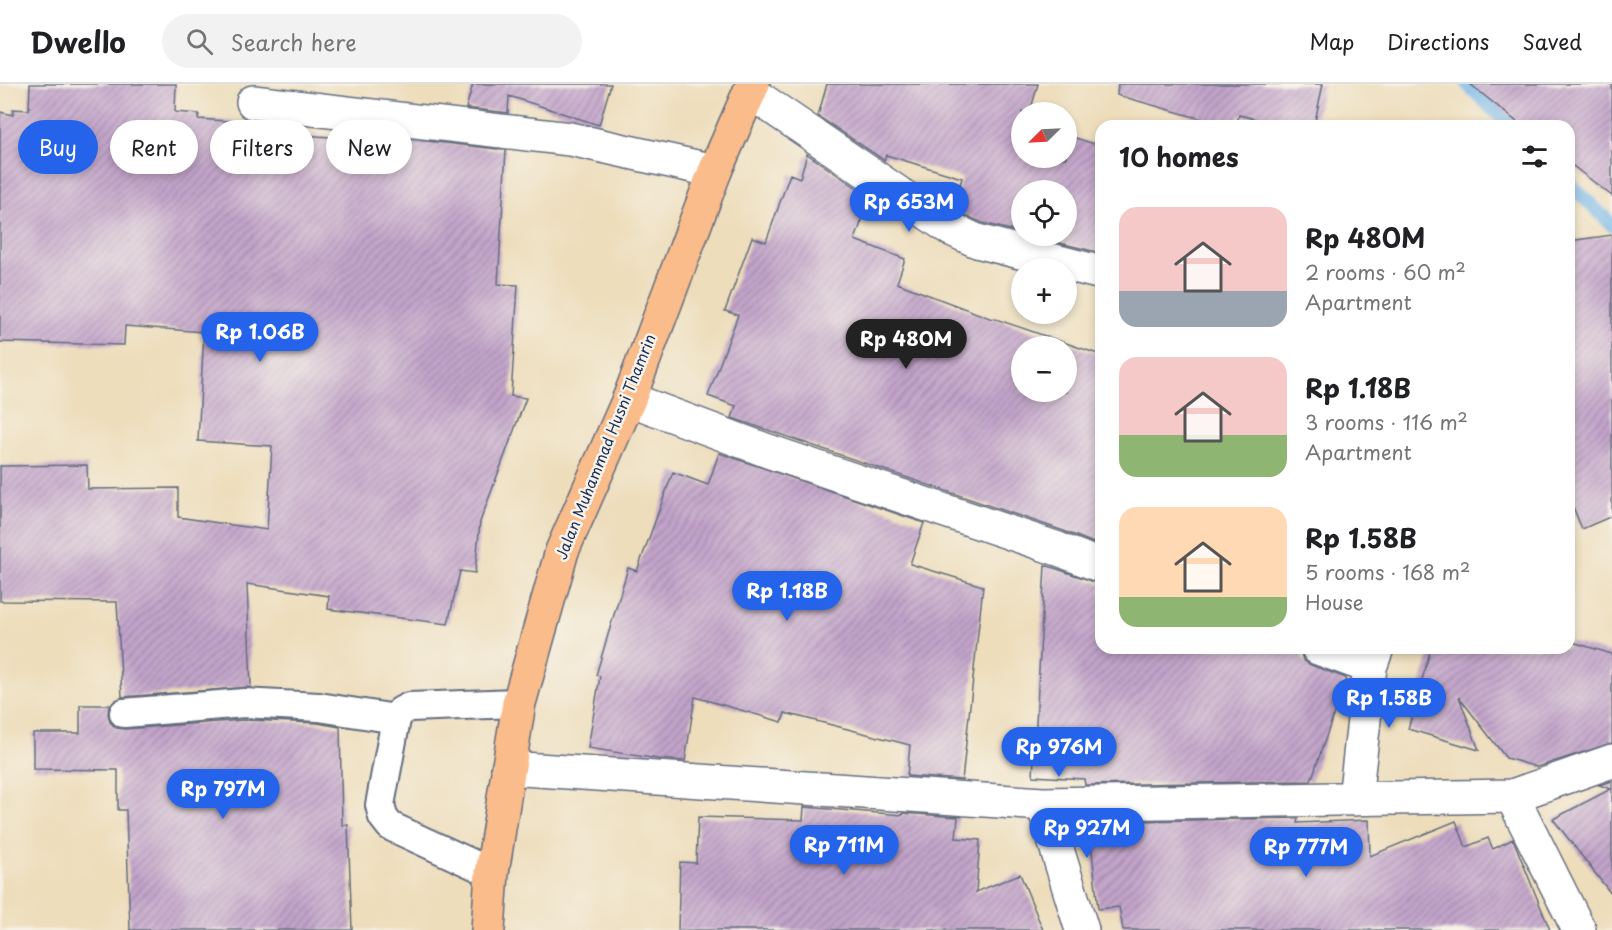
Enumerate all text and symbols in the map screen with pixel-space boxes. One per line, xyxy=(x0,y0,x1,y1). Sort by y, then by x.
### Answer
search box xyxy=(162,14,582,68)
text: Dwello xyxy=(30,20,126,63)
icon: search xyxy=(183,25,216,58)
text: Search here xyxy=(231,25,357,58)
text: Map xyxy=(1309,25,1354,57)
text: Directions xyxy=(1387,25,1489,57)
text: Saved xyxy=(1522,25,1582,57)
north arrow xyxy=(1011,102,1077,168)
map controls xyxy=(1011,102,1077,402)
chip: Buy xyxy=(18,120,98,174)
chip: Rent xyxy=(110,120,198,174)
chip: Filters xyxy=(210,120,314,174)
chip: New xyxy=(326,120,412,174)
text: 10 homes xyxy=(1119,137,1239,176)
icon: filters xyxy=(1518,140,1551,173)
button: locate xyxy=(1011,180,1077,246)
pin: Rp 653M xyxy=(854,182,964,233)
text: Rp 653M xyxy=(864,186,954,216)
text: Rp 480M xyxy=(1305,218,1425,257)
icon: home xyxy=(1167,231,1239,303)
text: 2 rooms · 60 m² xyxy=(1305,257,1466,287)
button: + xyxy=(1011,258,1077,324)
text: Apartment xyxy=(1305,287,1412,317)
pin: Rp 1.06B xyxy=(198,312,322,363)
text: Rp 1.06B xyxy=(215,316,305,346)
pin: Rp 480M xyxy=(851,319,961,370)
text: Rp 480M xyxy=(860,323,952,353)
street label: Jalan Muhammad Husni Thamrin xyxy=(549,330,660,563)
button: − xyxy=(1011,336,1077,402)
text: Rp 1.18B xyxy=(1305,368,1411,407)
icon: home xyxy=(1167,381,1239,453)
text: 3 rooms · 116 m² xyxy=(1305,407,1468,437)
text: Apartment xyxy=(1305,437,1412,467)
text: Rp 1.58B xyxy=(1305,518,1417,557)
icon: home xyxy=(1167,531,1239,603)
text: 5 rooms · 168 m² xyxy=(1305,557,1470,587)
pin: Rp 1.18B xyxy=(725,571,849,622)
text: Rp 1.18B xyxy=(746,575,828,605)
text: House xyxy=(1305,587,1364,617)
pin: Rp 1.58B xyxy=(1327,678,1451,729)
text: Rp 1.58B xyxy=(1346,682,1432,712)
pin: Rp 976M xyxy=(1004,727,1114,778)
text: Rp 976M xyxy=(1016,731,1102,761)
pin: Rp 797M xyxy=(168,769,278,820)
text: Rp 797M xyxy=(181,773,265,803)
pin: Rp 927M xyxy=(1032,808,1142,859)
text: Rp 927M xyxy=(1043,812,1131,842)
pin: Rp 711M xyxy=(789,825,899,876)
pin: Rp 777M xyxy=(1251,827,1361,878)
text: Rp 711M xyxy=(804,829,884,859)
text: Rp 777M xyxy=(1264,831,1348,861)

